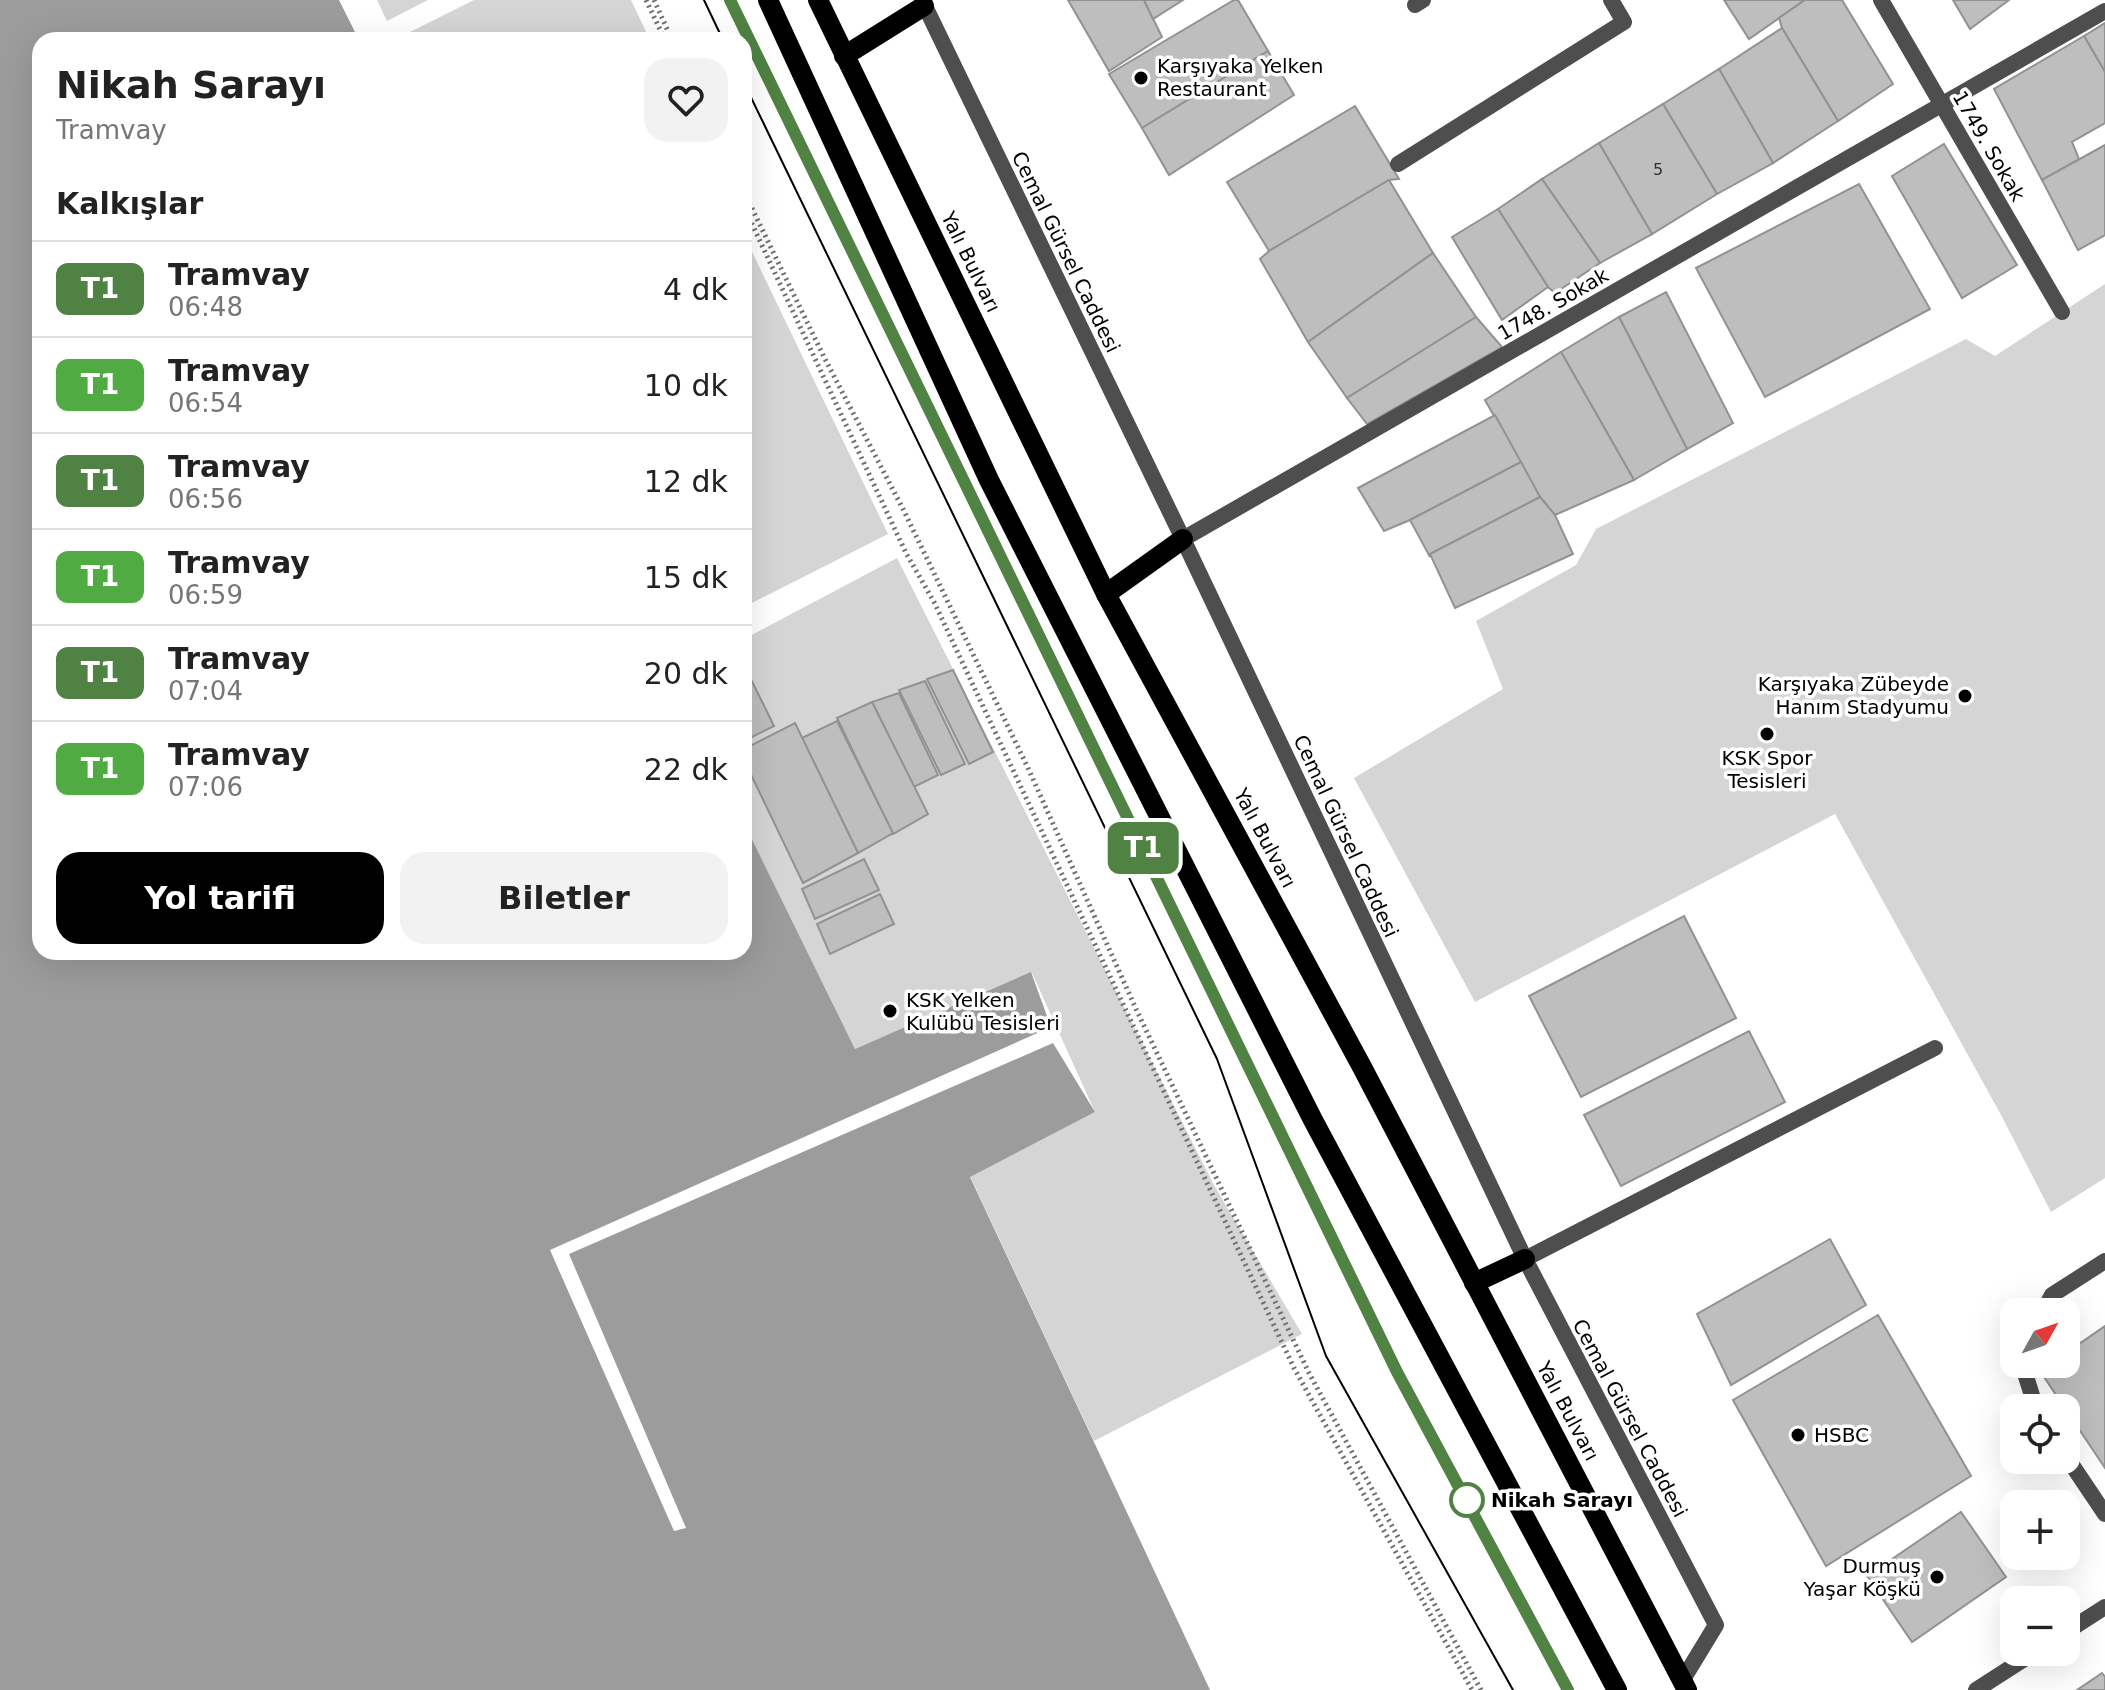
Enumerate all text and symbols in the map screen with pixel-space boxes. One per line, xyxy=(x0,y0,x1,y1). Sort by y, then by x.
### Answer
place label: Karşıyaka Yelken Restaurant xyxy=(1157,54,1323,101)
button: heart xyxy=(644,58,728,142)
text: Nikah Sarayı xyxy=(56,63,326,107)
marker: Karşıyaka Yelken Restaurant xyxy=(1132,69,1150,87)
street label: 1749. Sokak xyxy=(1948,86,2031,206)
text: Tramvay xyxy=(56,115,167,145)
street label: Cemal Gürsel Caddesi xyxy=(1007,147,1125,357)
house number: 5 xyxy=(1653,160,1663,179)
text: Kalkışlar xyxy=(56,186,203,221)
street label: Yalı Bulvarı xyxy=(936,207,1006,316)
text: Tramvay xyxy=(168,257,310,292)
street label: 1748. Sokak xyxy=(1493,262,1613,345)
text: T1 xyxy=(81,272,119,305)
text: 4 dk xyxy=(663,272,728,307)
text: 06:48 xyxy=(168,292,243,322)
text: Tramvay xyxy=(168,353,310,388)
text: T1 xyxy=(81,368,119,401)
text: 10 dk xyxy=(644,368,728,403)
text: 06:54 xyxy=(168,388,243,418)
text: Tramvay xyxy=(168,449,310,484)
text: T1 xyxy=(81,464,119,497)
text: 12 dk xyxy=(644,464,728,499)
text: 06:56 xyxy=(168,484,243,514)
text: Tramvay xyxy=(168,545,310,580)
text: T1 xyxy=(81,560,119,593)
text: 15 dk xyxy=(644,560,728,595)
text: 06:59 xyxy=(168,580,243,610)
text: Tramvay xyxy=(168,641,310,676)
text: T1 xyxy=(81,656,119,689)
text: 20 dk xyxy=(644,656,728,691)
place label: Karşıyaka Zübeyde Hanım Stadyumu xyxy=(1758,672,1949,719)
text: 07:04 xyxy=(168,676,243,706)
marker: Karşıyaka Zübeyde Hanım Stadyumu xyxy=(1956,687,1974,705)
marker: KSK Spor Tesisleri xyxy=(1758,725,1776,743)
street label: Cemal Gürsel Caddesi xyxy=(1288,731,1404,941)
text: Tramvay xyxy=(168,737,310,772)
place label: KSK Spor Tesisleri xyxy=(1721,746,1813,793)
text: T1 xyxy=(81,752,119,785)
text: 22 dk xyxy=(644,752,728,787)
text: 07:06 xyxy=(168,772,243,802)
street label: Yalı Bulvarı xyxy=(1228,783,1301,892)
line badge: T1 xyxy=(1107,822,1179,874)
text: T1 xyxy=(1124,831,1162,864)
button: Yol tarifi xyxy=(56,852,384,944)
button: Biletler xyxy=(400,852,728,944)
place label: KSK Yelken Kulübü Tesisleri xyxy=(906,988,1060,1035)
marker: KSK Yelken Kulübü Tesisleri xyxy=(881,1002,899,1020)
north arrow xyxy=(2000,1298,2080,1378)
map controls xyxy=(2000,1298,2080,1666)
street label: Cemal Gürsel Caddesi xyxy=(1568,1315,1692,1521)
street label: Yalı Bulvarı xyxy=(1531,1356,1604,1465)
button: locate xyxy=(2000,1394,2080,1474)
place label: HSBC xyxy=(1814,1423,1869,1447)
marker: HSBC xyxy=(1789,1426,1807,1444)
marker: Nikah Sarayı xyxy=(1450,1483,1484,1517)
place label: Nikah Sarayı xyxy=(1491,1488,1633,1512)
button: + xyxy=(2000,1490,2080,1570)
place label: Durmuş Yaşar Köşkü xyxy=(1803,1554,1921,1601)
marker: Durmuş Yaşar Köşkü xyxy=(1928,1568,1946,1586)
button: − xyxy=(2000,1586,2080,1666)

